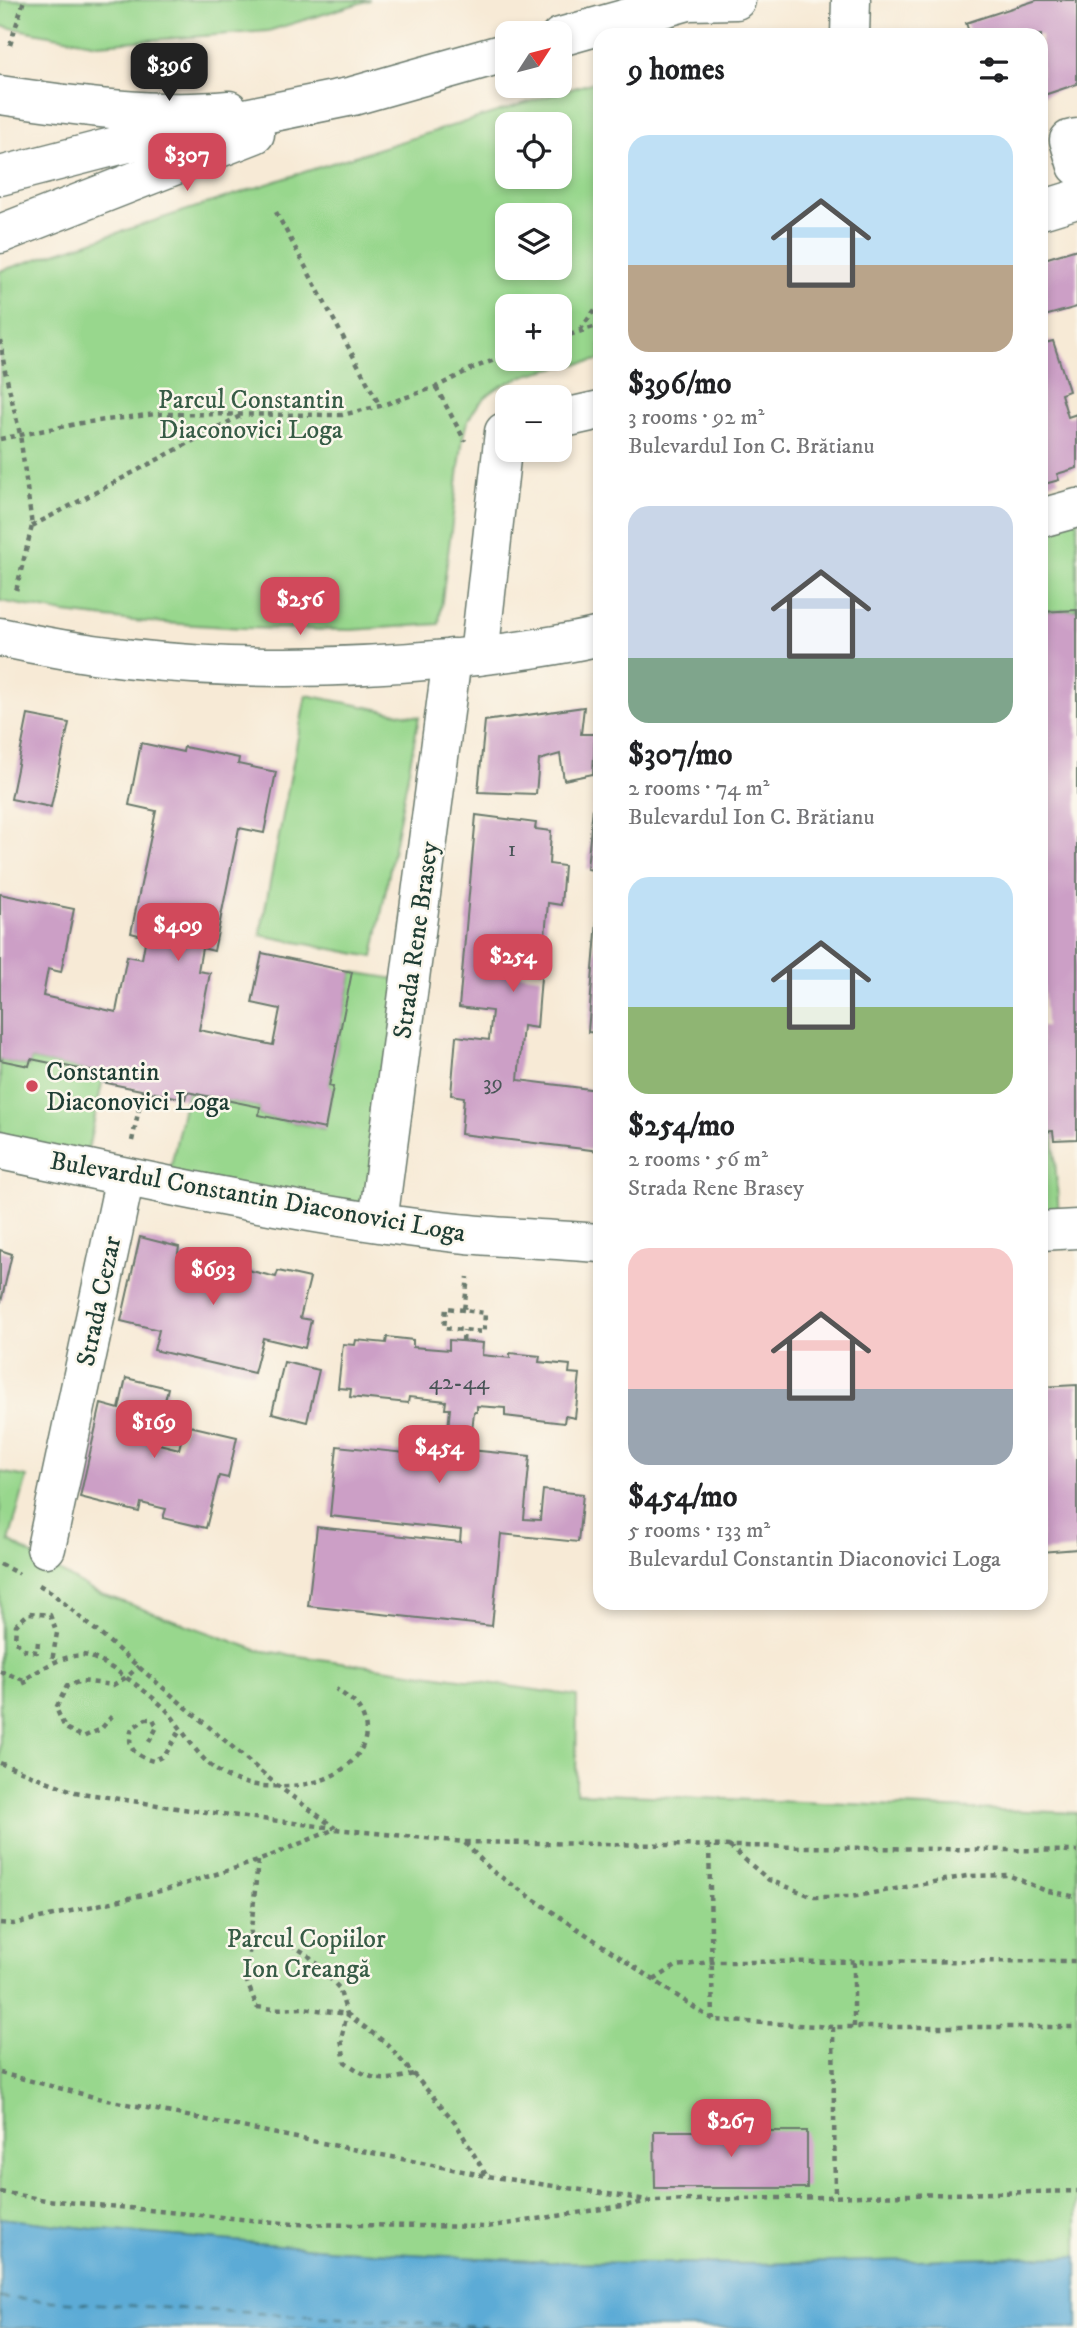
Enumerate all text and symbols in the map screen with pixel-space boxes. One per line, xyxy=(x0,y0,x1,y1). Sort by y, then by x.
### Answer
north arrow xyxy=(495,21,572,98)
map controls xyxy=(495,21,572,462)
pin: $396 xyxy=(128,43,210,103)
text: $396 xyxy=(147,51,191,80)
icon: filters xyxy=(975,51,1013,89)
text: 9 homes xyxy=(628,52,725,89)
button: locate xyxy=(495,112,572,189)
pin: $307 xyxy=(146,134,228,193)
text: $307 xyxy=(164,141,210,170)
icon: home xyxy=(758,180,884,306)
button: layers xyxy=(495,203,572,280)
button: + xyxy=(495,294,572,371)
text: $396/mo xyxy=(628,366,731,403)
park label: Parcul Constantin Diaconovici Loga xyxy=(158,384,345,447)
button: − xyxy=(495,385,572,462)
text: 3 rooms · 92 m² xyxy=(628,403,765,432)
text: Bulevardul Ion C. Brătianu xyxy=(628,432,875,461)
icon: home xyxy=(758,551,884,677)
pin: $256 xyxy=(259,578,341,637)
text: $256 xyxy=(276,585,324,614)
text: $307/mo xyxy=(628,737,732,774)
text: 2 rooms · 74 m² xyxy=(628,774,769,803)
text: Bulevardul Ion C. Brătianu xyxy=(628,803,875,832)
house number: 1 xyxy=(508,835,516,864)
street label: Strada Rene Brasey xyxy=(386,839,447,1041)
pin: $409 xyxy=(137,904,219,963)
text: $409 xyxy=(153,911,203,940)
icon: home xyxy=(758,922,884,1048)
pin: $254 xyxy=(472,934,554,994)
text: $254 xyxy=(489,942,537,971)
place label: Constantin Diaconovici Loga xyxy=(46,1056,230,1119)
house number: 39 xyxy=(483,1069,503,1098)
marker: Constantin Diaconovici Loga xyxy=(24,1078,40,1094)
text: $254/mo xyxy=(628,1108,735,1145)
street label: Bulevardul Constantin Diaconovici Loga xyxy=(47,1145,468,1250)
text: 2 rooms · 56 m² xyxy=(628,1145,768,1174)
text: Strada Rene Brasey xyxy=(628,1174,804,1203)
street label: Strada Cezar xyxy=(70,1233,129,1369)
pin: $693 xyxy=(172,1248,254,1307)
text: $693 xyxy=(191,1255,235,1284)
icon: home xyxy=(758,1293,884,1419)
house number: 42-44 xyxy=(429,1368,490,1397)
pin: $169 xyxy=(113,1400,195,1460)
text: $169 xyxy=(132,1408,176,1437)
pin: $454 xyxy=(398,1426,480,1485)
text: $454 xyxy=(414,1433,464,1462)
text: $454/mo xyxy=(628,1479,737,1516)
text: 5 rooms · 133 m² xyxy=(628,1516,770,1545)
text: Bulevardul Constantin Diaconovici Loga xyxy=(628,1545,1001,1574)
park label: Parcul Copiilor Ion Creangă xyxy=(226,1923,386,1986)
pin: $267 xyxy=(690,2100,772,2159)
text: $267 xyxy=(707,2107,755,2136)

